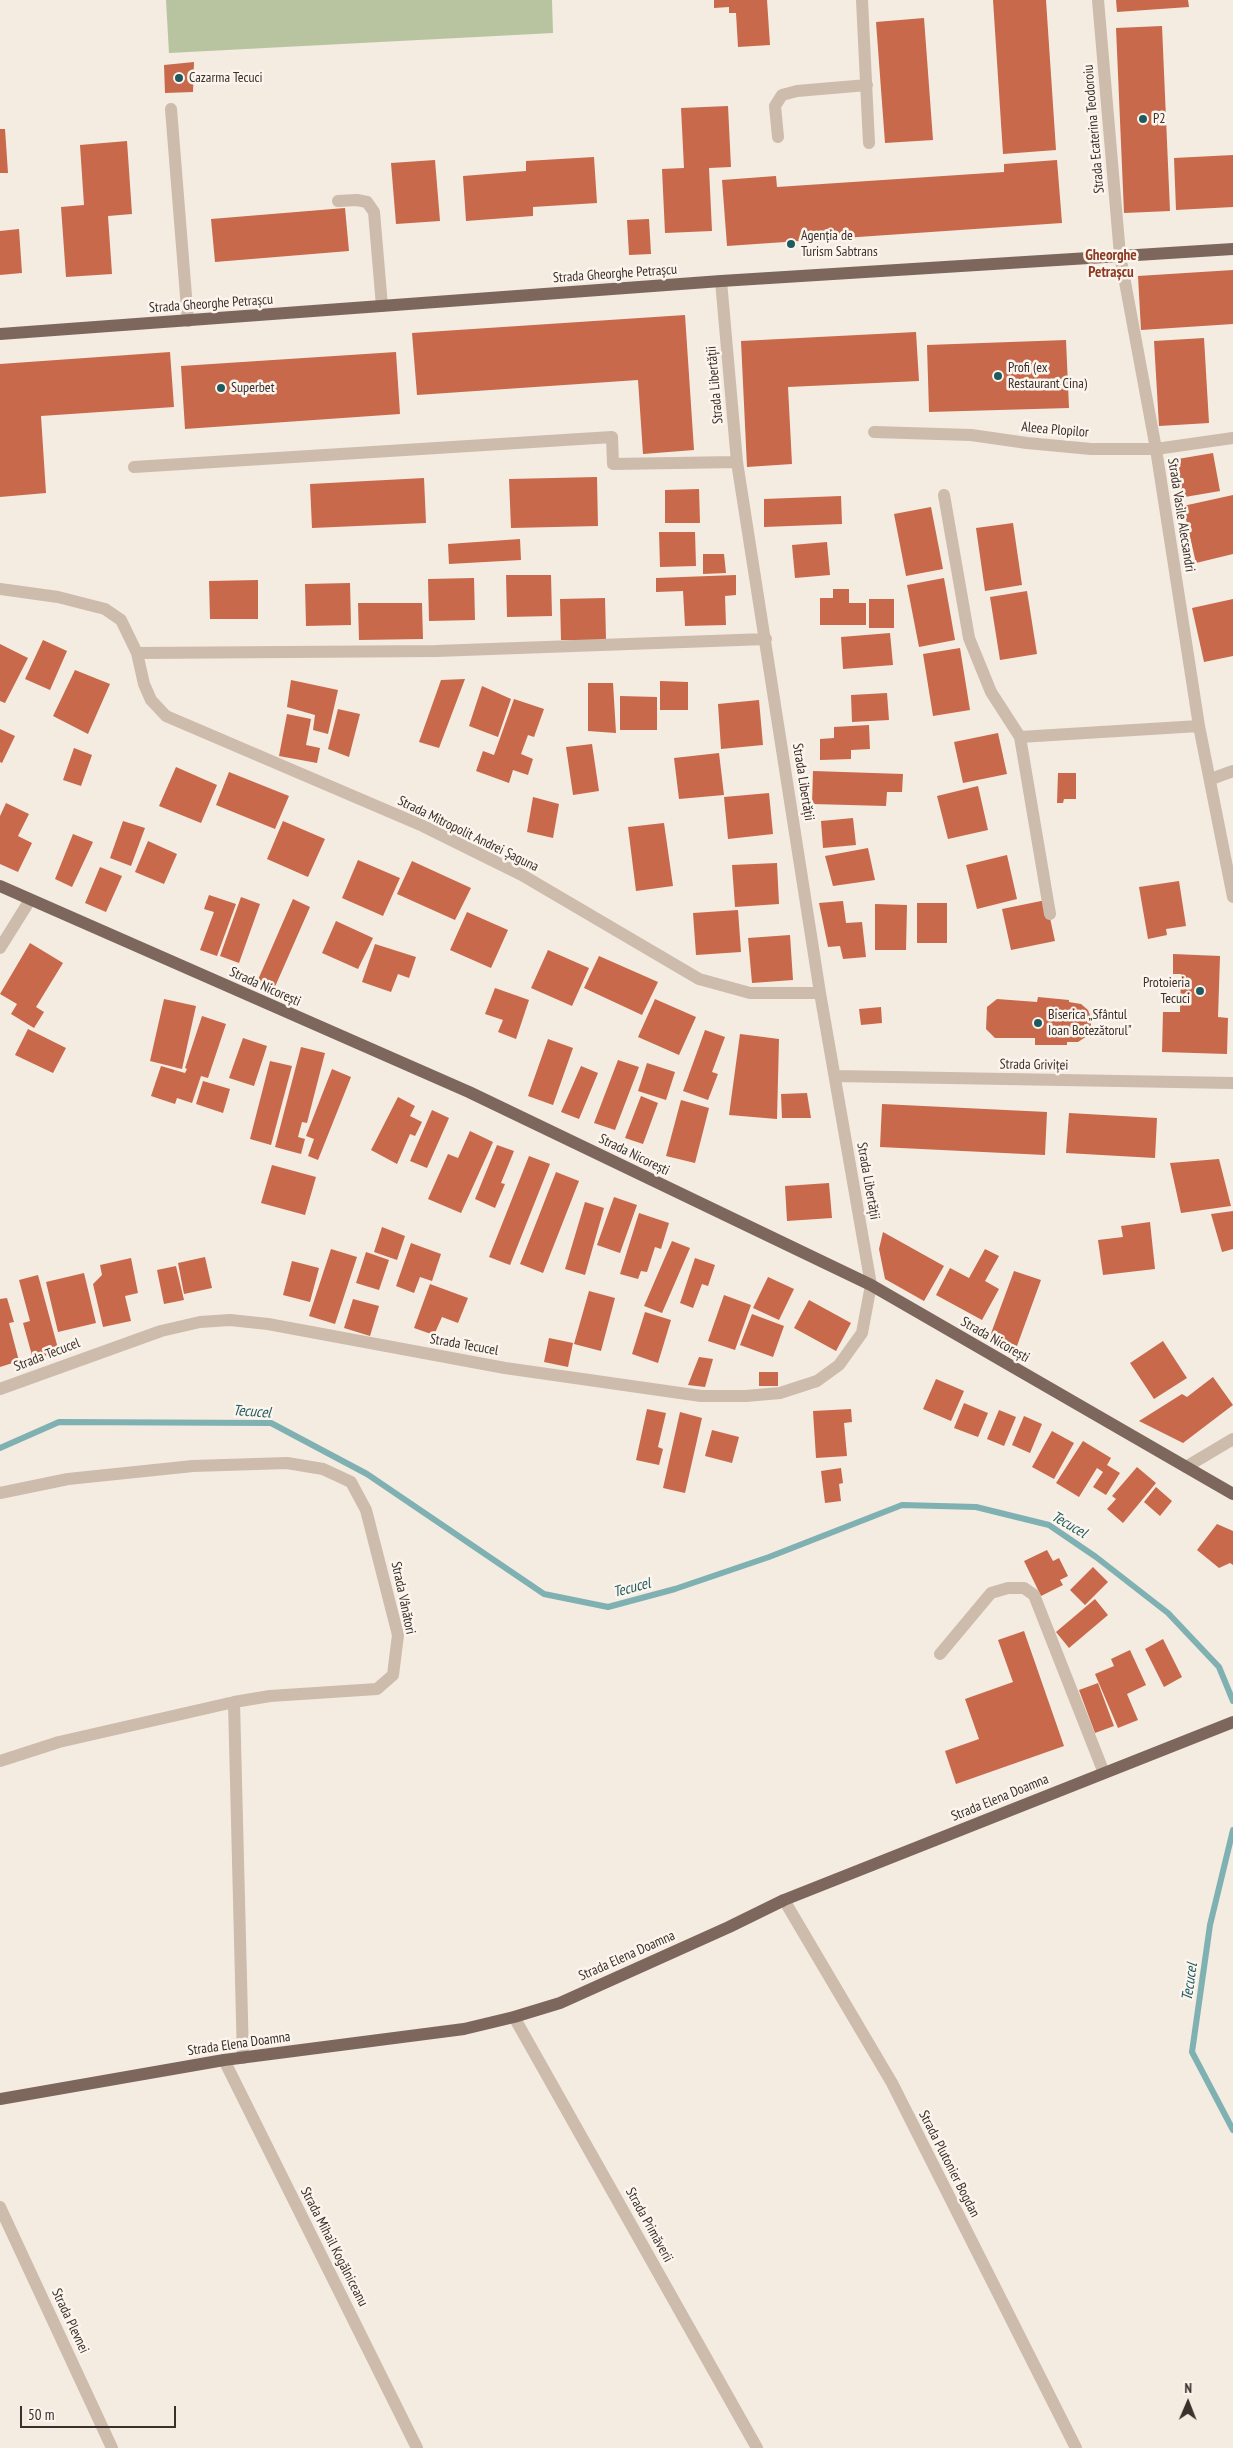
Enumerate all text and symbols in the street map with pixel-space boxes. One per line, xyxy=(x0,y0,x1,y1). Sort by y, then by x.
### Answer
street label: Strada Ecaterina Teodoroiu xyxy=(1080,64,1108,194)
place label: Cazarma Tecuci xyxy=(189,70,263,86)
marker: Cazarma Tecuci xyxy=(173,72,185,84)
place label: P2 xyxy=(1153,111,1166,127)
marker: P2 xyxy=(1137,113,1149,125)
place label: Agenția de Turism Sabtrans xyxy=(801,228,878,260)
marker: Agenția de Turism Sabtrans xyxy=(785,238,797,250)
district label: Gheorghe Petrașcu xyxy=(1085,247,1137,282)
street label: Strada Gheorghe Petrașcu xyxy=(552,261,678,287)
street label: Strada Gheorghe Petrașcu xyxy=(148,291,274,317)
street label: Strada Libertății xyxy=(703,345,727,425)
place label: Profi (ex Restaurant Cina) xyxy=(1008,360,1087,392)
marker: Profi (ex Restaurant Cina) xyxy=(992,370,1004,382)
place label: Superbet xyxy=(231,380,274,396)
marker: Superbet xyxy=(215,382,227,394)
street label: Aleea Plopilor xyxy=(1020,419,1090,441)
street label: Strada Vasile Alecsandri xyxy=(1164,457,1198,573)
street label: Strada Libertății xyxy=(789,742,817,822)
street label: Strada Mitropolit Andrei Șaguna xyxy=(395,793,541,875)
street label: Strada Nicorești xyxy=(227,964,303,1010)
place label: Protoieria Tecuci xyxy=(1143,975,1190,1008)
marker: Protoieria Tecuci xyxy=(1194,985,1206,997)
place label: Biserica „Sfântul Ioan Botezătorul" xyxy=(1048,1007,1132,1040)
marker: Biserica „Sfântul Ioan Botezătorul" xyxy=(1032,1017,1044,1029)
street label: Strada Griviței xyxy=(1000,1056,1068,1074)
street label: Strada Nicorești xyxy=(596,1131,672,1179)
street label: Strada Libertății xyxy=(853,1141,883,1221)
street label: Strada Nicorești xyxy=(958,1314,1032,1366)
street label: Strada Tecucel xyxy=(428,1331,500,1359)
street label: Strada Tecucel xyxy=(12,1335,82,1375)
water label: Tecucel xyxy=(232,1402,272,1422)
water label: Tecucel xyxy=(1048,1508,1090,1542)
street label: Strada Vânători xyxy=(387,1560,419,1636)
water label: Tecucel xyxy=(611,1574,653,1602)
street label: Strada Elena Doamna xyxy=(949,1771,1051,1825)
street label: Strada Elena Doamna xyxy=(576,1927,678,1985)
water label: Tecucel xyxy=(1178,1962,1202,2002)
street label: Strada Elena Doamna xyxy=(187,2028,291,2060)
street label: Strada Plutonier Bogdan xyxy=(915,2108,983,2220)
street label: Strada Mihail Kogălniceanu xyxy=(297,2184,371,2310)
street label: Strada Primăverii xyxy=(622,2185,676,2265)
street label: Strada Plevnei xyxy=(48,2286,92,2356)
north arrow xyxy=(1163,2378,1213,2428)
text: N xyxy=(1184,2379,1192,2397)
scale bar xyxy=(22,2396,179,2428)
text: 50 m xyxy=(28,2405,54,2424)

